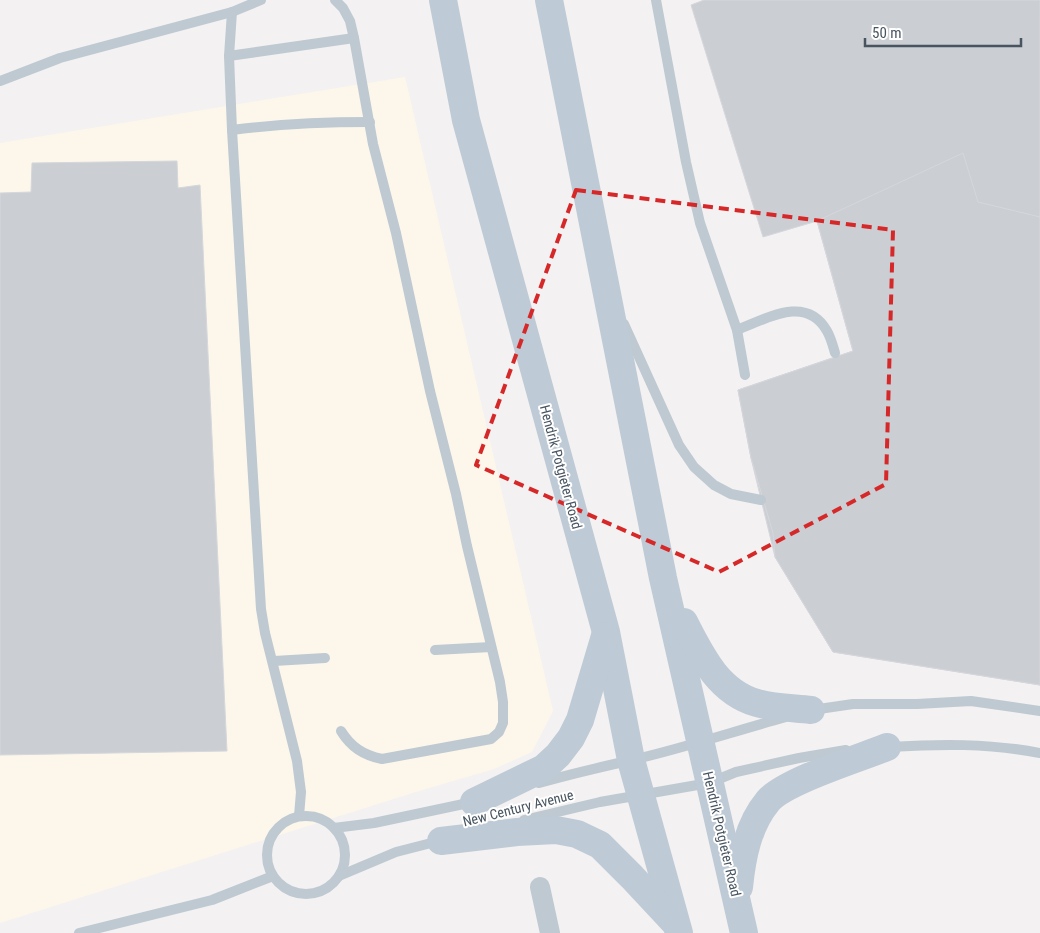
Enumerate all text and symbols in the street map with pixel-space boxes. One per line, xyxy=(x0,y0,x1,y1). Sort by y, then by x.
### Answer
scale bar xyxy=(865,15,1021,47)
text: 50 m xyxy=(872,24,902,42)
street label: Hendrik Potgieter Road xyxy=(537,403,585,531)
street label: Hendrik Potgieter Road xyxy=(700,770,744,898)
street label: New Century Avenue xyxy=(461,786,575,829)

